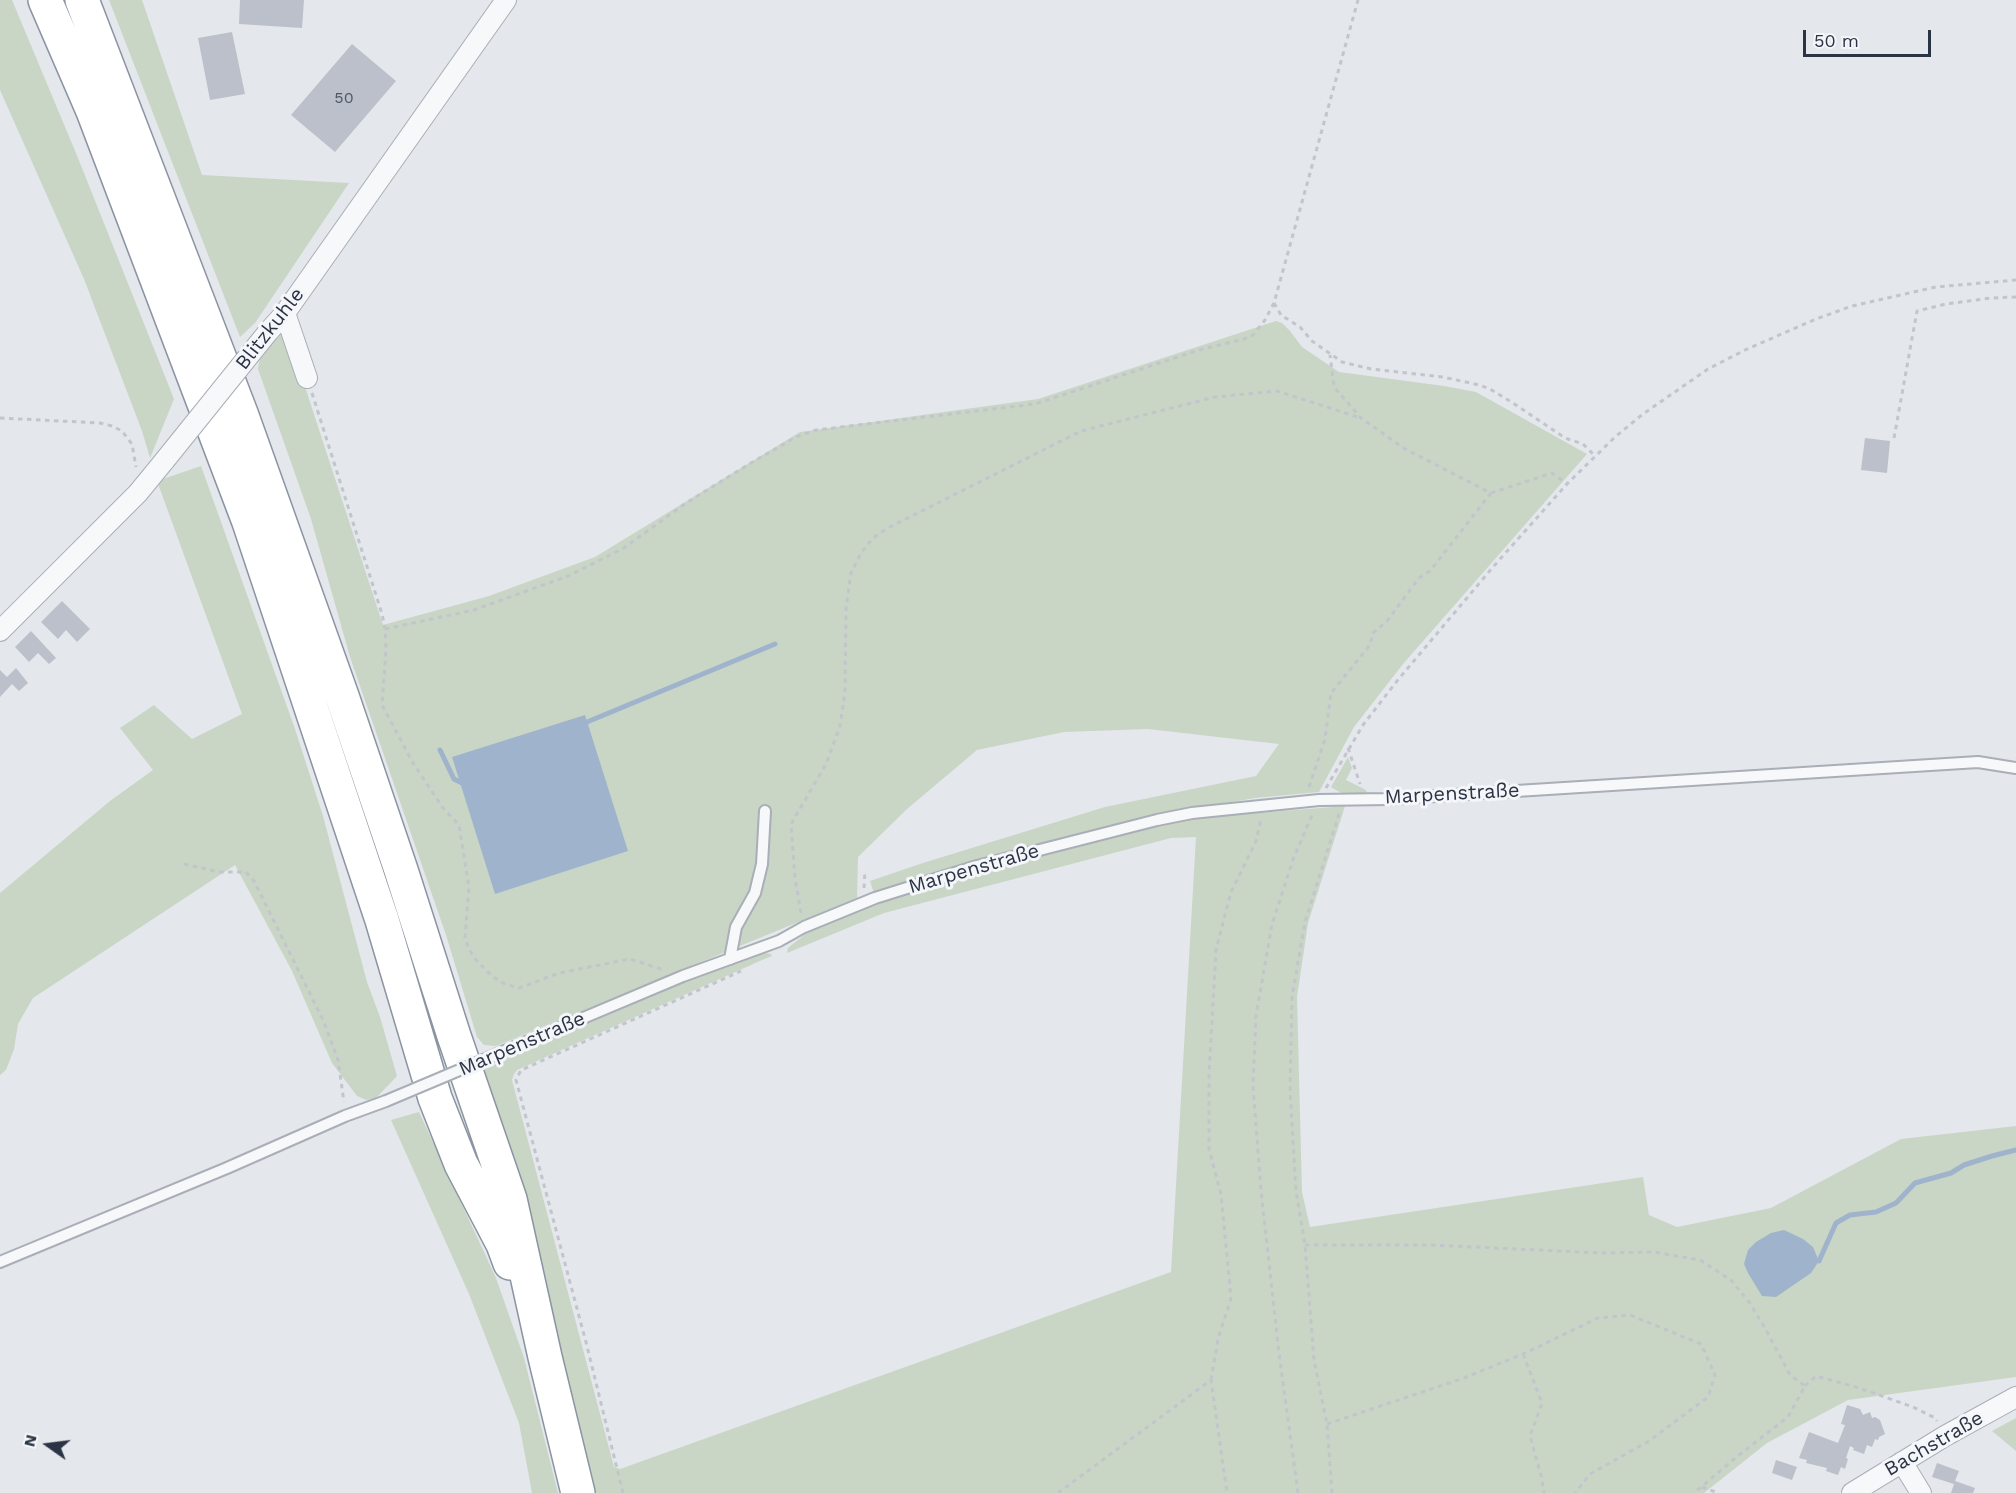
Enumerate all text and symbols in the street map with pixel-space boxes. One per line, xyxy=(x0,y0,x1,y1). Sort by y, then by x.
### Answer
scale bar xyxy=(1806,18,1934,56)
text: 50 m xyxy=(1814,30,1859,51)
house number: 50 xyxy=(334,88,354,108)
street label: Blitzkuhle xyxy=(231,283,309,375)
street label: Marpenstraße xyxy=(1384,778,1520,810)
street label: Marpenstraße xyxy=(906,839,1042,899)
street label: Marpenstraße xyxy=(455,1007,589,1081)
street label: Bachstraße xyxy=(1880,1406,1988,1482)
north arrow xyxy=(18,1415,78,1475)
text: N xyxy=(19,1432,41,1449)

